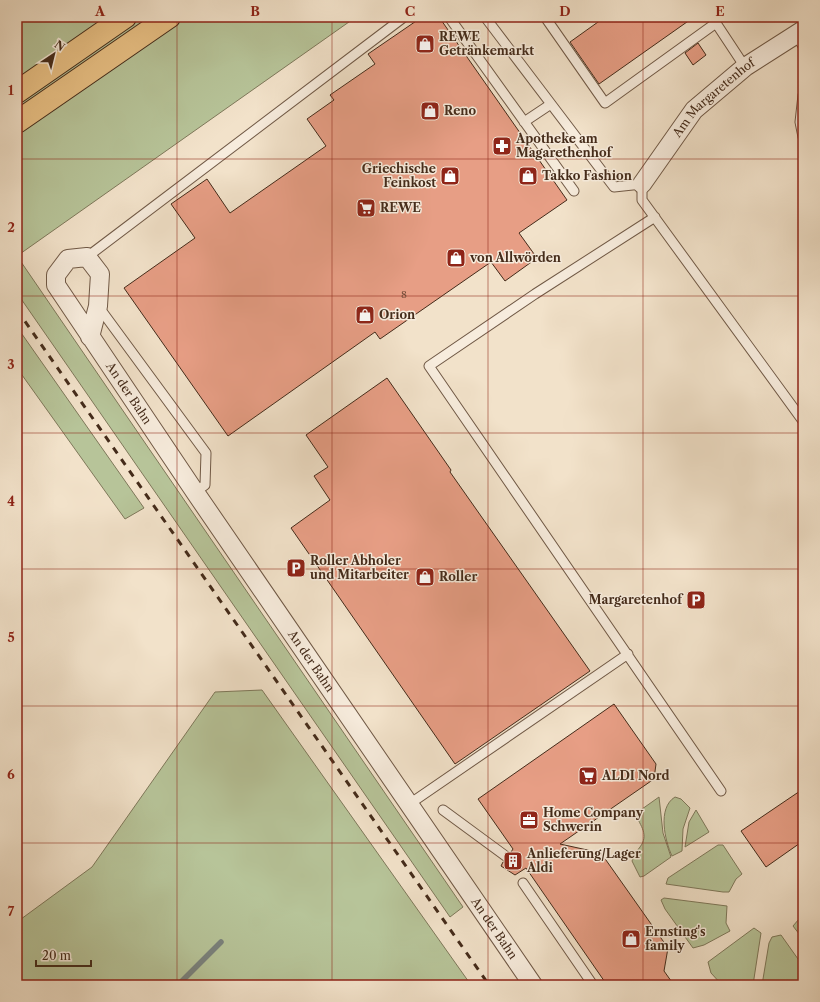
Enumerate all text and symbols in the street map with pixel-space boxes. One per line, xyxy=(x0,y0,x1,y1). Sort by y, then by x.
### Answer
text: A xyxy=(94,3,106,19)
text: B xyxy=(250,3,260,19)
text: C xyxy=(405,3,415,19)
text: D xyxy=(559,3,571,19)
text: E xyxy=(715,3,725,19)
place label: REWE Getränkemarkt xyxy=(439,29,534,58)
shop icon: REWE Getränkemarkt xyxy=(414,33,436,55)
north arrow xyxy=(34,34,74,74)
text: N xyxy=(52,37,68,55)
street label: Am Margaretenhof xyxy=(669,54,759,141)
text: 1 xyxy=(8,82,14,98)
shop icon: Reno xyxy=(419,100,441,122)
place label: Reno xyxy=(444,103,477,118)
place label: Apotheke am Magarethenhof xyxy=(515,131,614,160)
pharmacy icon: Apotheke am Magarethenhof xyxy=(491,135,513,157)
place label: Griechische Feinkost xyxy=(362,161,436,190)
shop icon: Griechische Feinkost xyxy=(439,165,461,187)
shop icon: Takko Fashion xyxy=(517,165,539,187)
place label: Takko Fashion xyxy=(542,168,633,183)
supermarket icon: REWE xyxy=(355,197,377,219)
place label: REWE xyxy=(380,200,421,215)
text: 2 xyxy=(7,219,15,235)
shop icon: von Allwörden xyxy=(445,247,467,269)
place label: von Allwörden xyxy=(469,250,562,265)
house number: 8 xyxy=(401,288,407,301)
shop icon: Orion xyxy=(354,304,376,326)
place label: Orion xyxy=(379,307,416,322)
text: 3 xyxy=(7,356,15,372)
street label: An der Bahn xyxy=(102,358,156,427)
text: 4 xyxy=(7,493,15,509)
place label: Roller Abholer und Mitarbeiter xyxy=(310,553,409,582)
parking icon: Roller Abholer und Mitarbeiter xyxy=(285,557,307,579)
shop icon: Roller xyxy=(414,566,436,588)
place label: Roller xyxy=(439,569,477,584)
parking icon: Margaretenhof xyxy=(685,589,707,611)
place label: Margaretenhof xyxy=(589,592,684,607)
street label: An der Bahn xyxy=(284,626,338,695)
text: 5 xyxy=(7,629,15,645)
supermarket icon: ALDI Nord xyxy=(577,765,599,787)
text: 6 xyxy=(7,766,15,782)
place label: ALDI Nord xyxy=(601,768,669,783)
place label: Home Company Schwerin xyxy=(543,805,644,834)
office icon: Home Company Schwerin xyxy=(518,809,540,831)
place label: Anlieferung/Lager Aldi xyxy=(526,846,641,875)
building icon: Anlieferung/Lager Aldi xyxy=(502,850,524,872)
street label: An der Bahn xyxy=(468,894,521,962)
text: 7 xyxy=(8,903,15,919)
place label: Ernsting's family xyxy=(645,924,706,953)
shop icon: Ernsting's family xyxy=(620,928,642,950)
scale bar xyxy=(36,942,91,968)
text: 20 m xyxy=(42,948,71,963)

